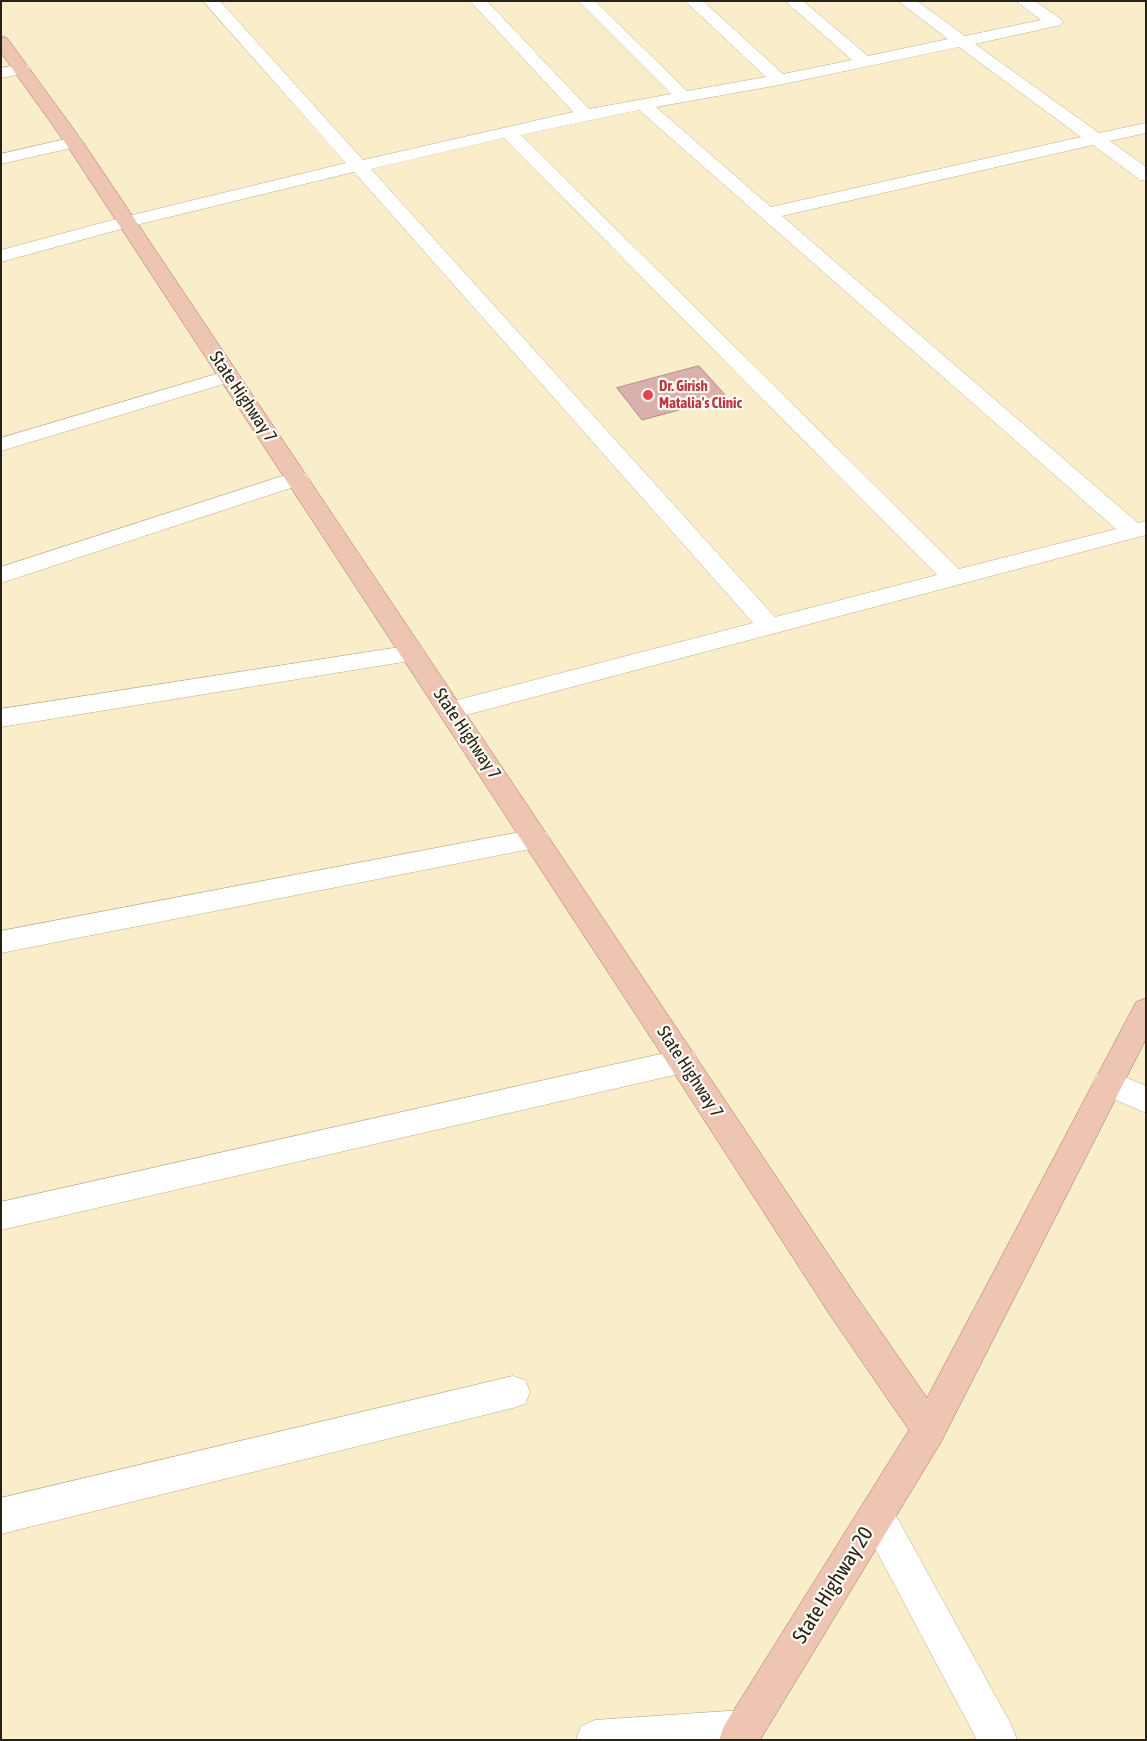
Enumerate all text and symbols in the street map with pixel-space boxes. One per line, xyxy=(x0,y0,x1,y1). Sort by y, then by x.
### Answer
street label: State Highway 7 xyxy=(205,347,281,447)
place label: Dr. Girish Matalia's Clinic xyxy=(659,377,742,412)
marker: Dr. Girish Matalia's Clinic xyxy=(641,388,655,402)
street label: State Highway 7 xyxy=(429,684,505,784)
street label: State Highway 7 xyxy=(652,1022,728,1122)
street label: State Highway 20 xyxy=(787,1522,879,1648)

